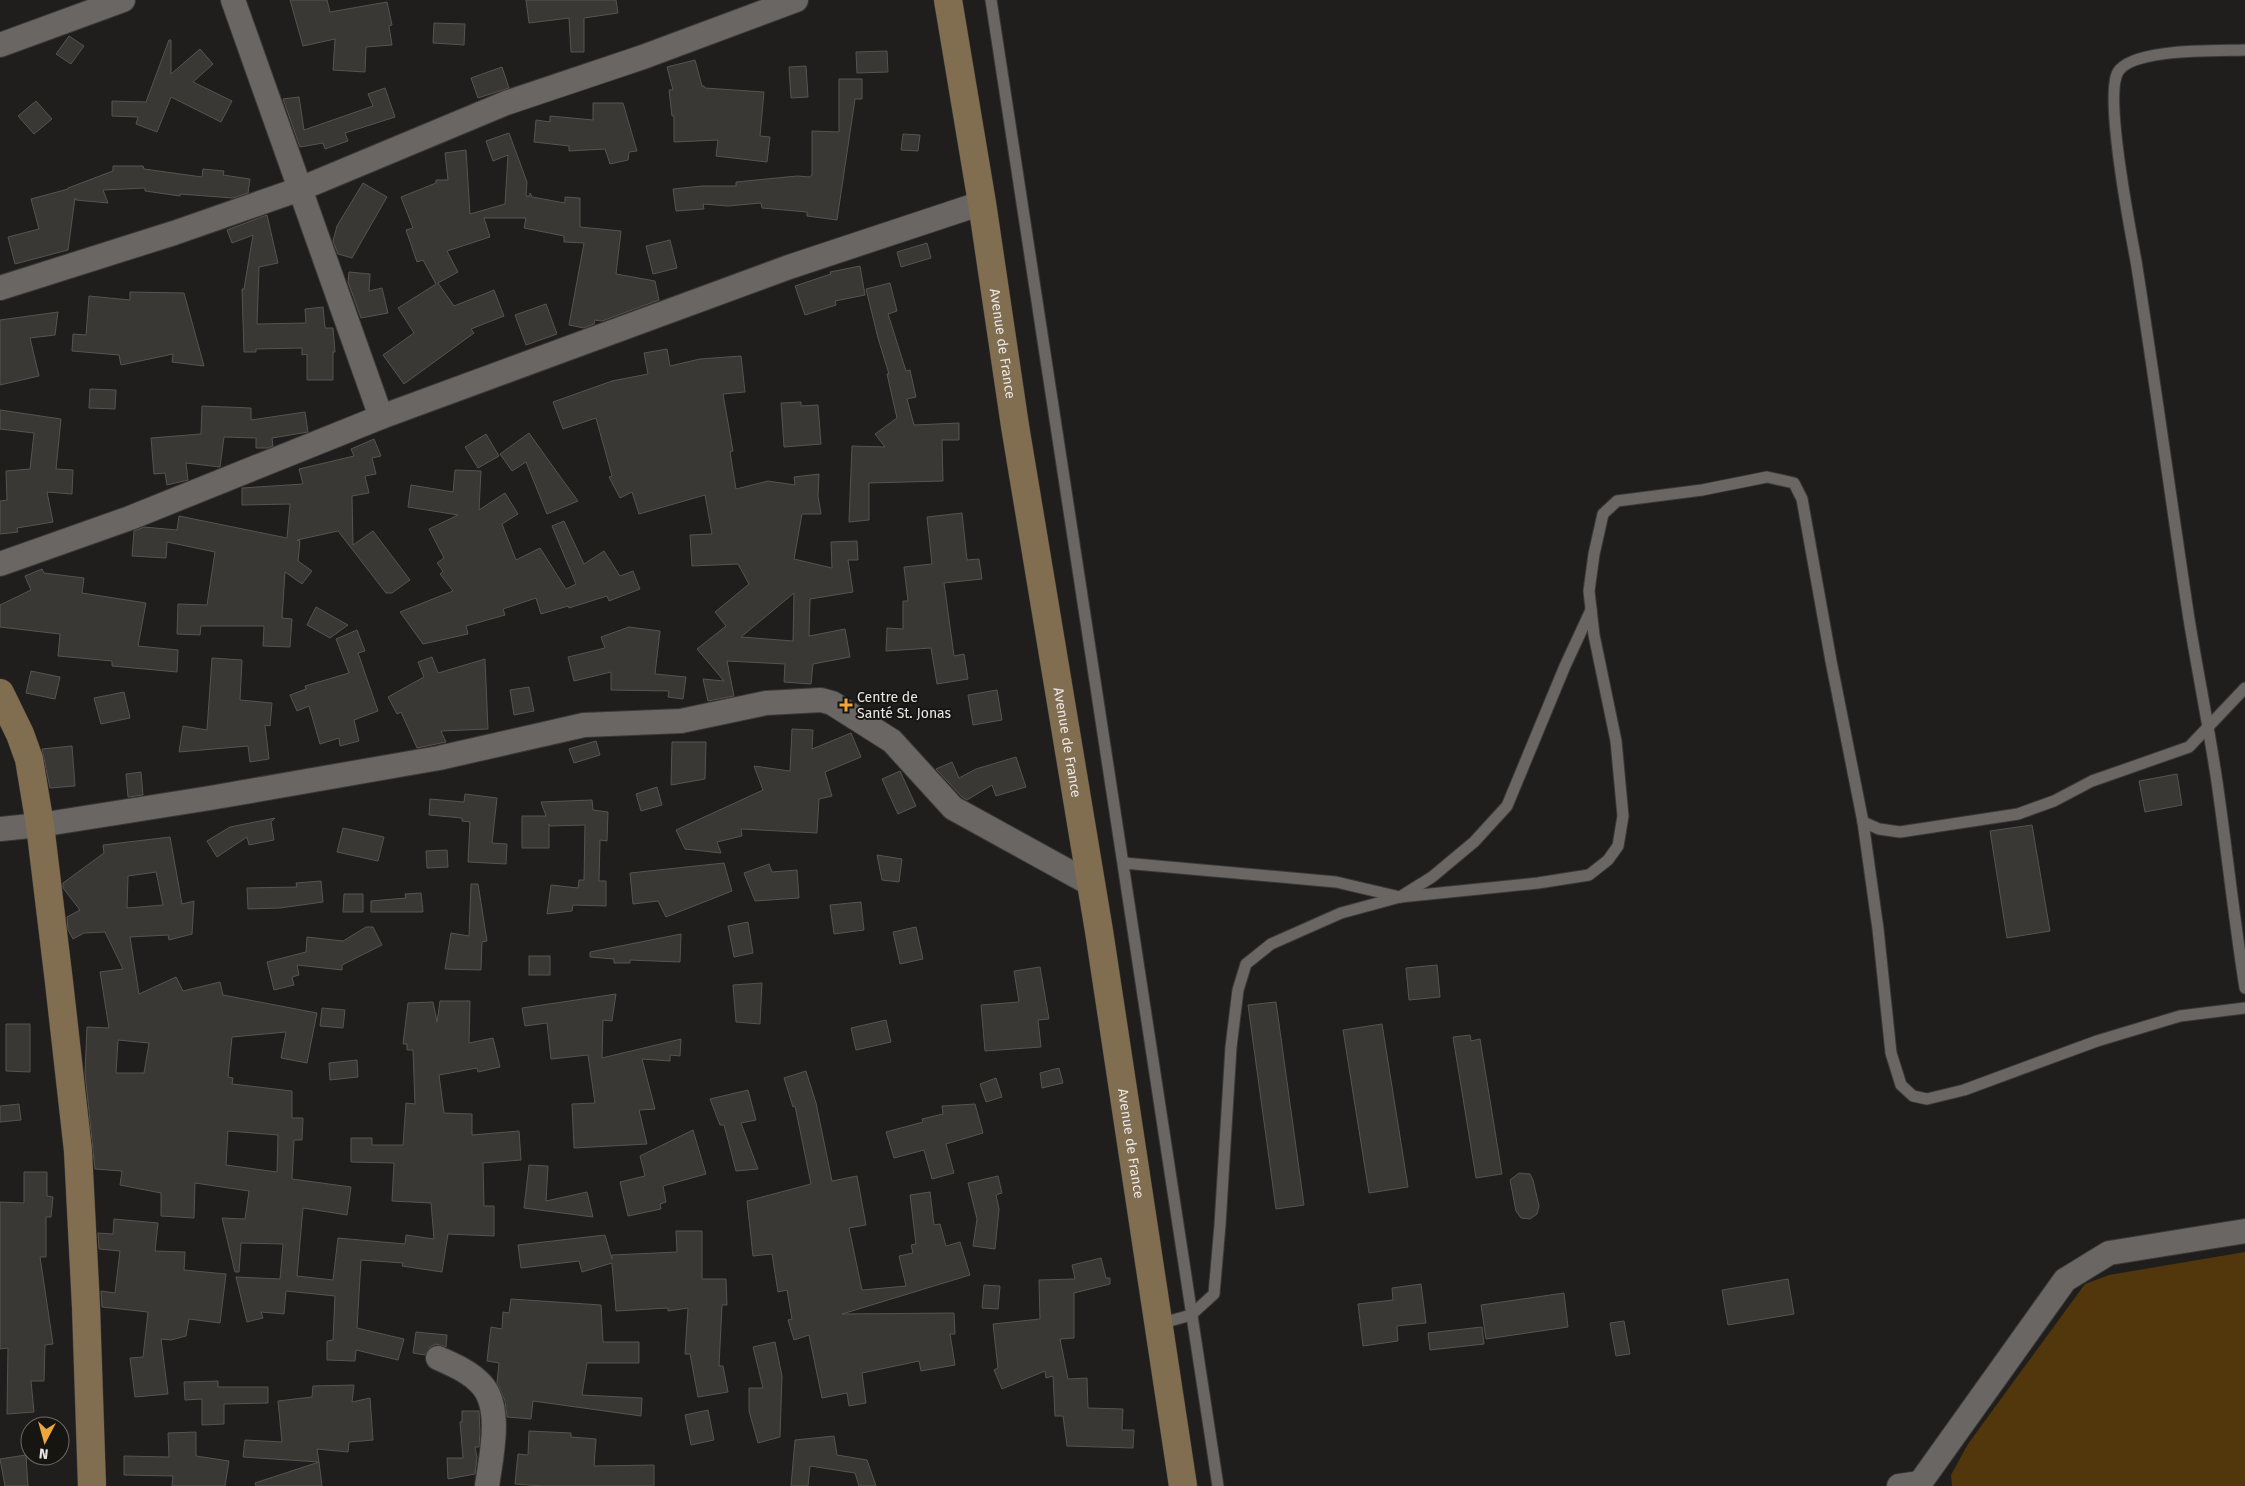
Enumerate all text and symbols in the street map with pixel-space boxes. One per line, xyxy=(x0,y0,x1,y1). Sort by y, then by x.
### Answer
street label: Avenue de France xyxy=(986,287,1019,400)
street label: Avenue de France xyxy=(1050,686,1085,799)
place label: Centre de Santé St. Jonas xyxy=(857,689,952,722)
marker: Centre de Santé St. Jonas xyxy=(839,698,853,712)
street label: Avenue de France xyxy=(1114,1087,1148,1200)
north arrow xyxy=(20,1416,70,1466)
text: N xyxy=(38,1444,49,1462)

